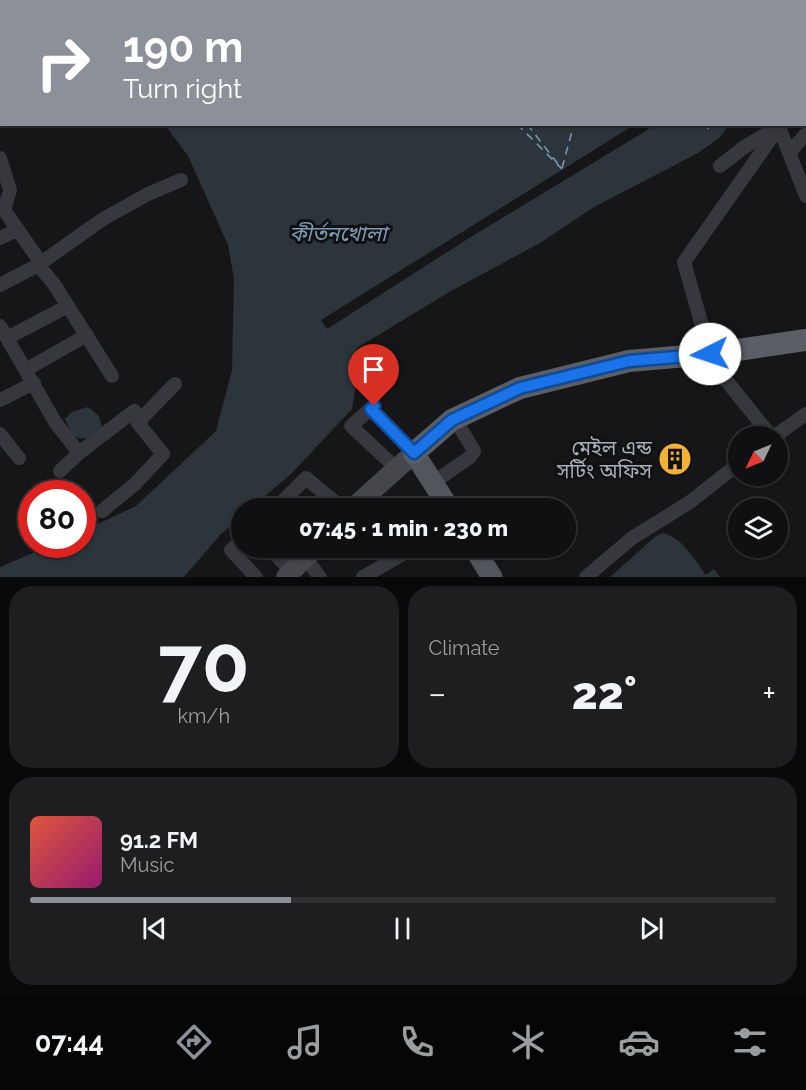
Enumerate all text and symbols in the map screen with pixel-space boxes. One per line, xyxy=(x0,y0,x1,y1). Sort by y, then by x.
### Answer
text: 190 m xyxy=(123,23,243,72)
icon: right xyxy=(24,24,102,102)
text: Turn right xyxy=(123,73,242,104)
water label: কীর্তনখোলা xyxy=(289,221,391,246)
position arrow xyxy=(678,322,742,386)
pin xyxy=(348,344,399,406)
icon: arrive xyxy=(357,353,390,386)
north arrow xyxy=(728,426,788,486)
map controls xyxy=(728,426,788,558)
place label: মেইল এন্ড সর্টিং অফিস xyxy=(556,436,653,483)
building icon: মেইল এন্ড সর্টিং অফিস xyxy=(657,441,693,477)
speed limit sign: 80 xyxy=(18,480,96,558)
button: layers xyxy=(728,498,788,558)
text: 07:45 · 1 min · 230 m xyxy=(299,515,508,541)
text: 70 xyxy=(158,619,250,710)
text: Climate xyxy=(429,636,500,660)
text: 22° xyxy=(572,667,637,720)
text: − xyxy=(429,674,446,713)
text: + xyxy=(762,674,776,713)
text: km/h xyxy=(177,704,230,728)
text: 91.2 FM xyxy=(120,827,198,853)
text: Music xyxy=(120,853,174,877)
icon: previous xyxy=(138,912,171,945)
icon: pause xyxy=(386,912,419,945)
icon: next xyxy=(635,912,668,945)
icon: directions xyxy=(173,1021,215,1063)
icon: music xyxy=(284,1021,326,1063)
icon: phone xyxy=(396,1021,438,1063)
icon: climate xyxy=(507,1021,549,1063)
icon: car xyxy=(618,1021,660,1063)
icon: filters xyxy=(729,1021,771,1063)
text: 07:44 xyxy=(35,1027,104,1058)

